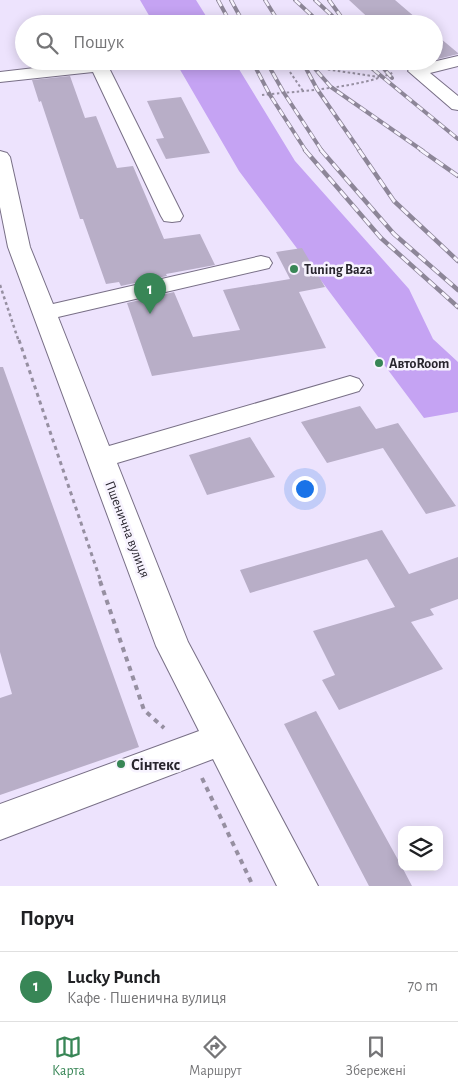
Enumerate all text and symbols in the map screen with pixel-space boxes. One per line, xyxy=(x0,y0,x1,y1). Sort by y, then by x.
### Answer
search box xyxy=(15,15,443,70)
icon: search xyxy=(33,29,61,57)
text: Пошук xyxy=(73,33,124,52)
marker: Tuning Baza xyxy=(288,263,300,275)
place label: Tuning Baza xyxy=(304,263,373,277)
pin: 1 xyxy=(134,273,166,314)
marker: АвтоRoom xyxy=(373,357,385,369)
place label: АвтоRoom xyxy=(389,357,449,371)
your location xyxy=(292,476,318,502)
street label: Пшенична вулиця xyxy=(102,479,152,580)
place label: Сінтекс xyxy=(131,757,180,773)
marker: Сінтекс xyxy=(115,758,127,770)
map controls xyxy=(398,826,443,871)
button: layers xyxy=(398,826,443,871)
text: Поруч xyxy=(20,908,74,929)
text: Lucky Punch xyxy=(67,968,161,987)
text: 1 xyxy=(33,978,39,994)
text: 70 m xyxy=(407,978,438,994)
text: Кафе · Пшенична вулиця xyxy=(67,990,227,1006)
tab: Карта xyxy=(52,1033,85,1080)
tab: Маршрут xyxy=(189,1033,242,1080)
tab: Збережені xyxy=(346,1033,406,1080)

